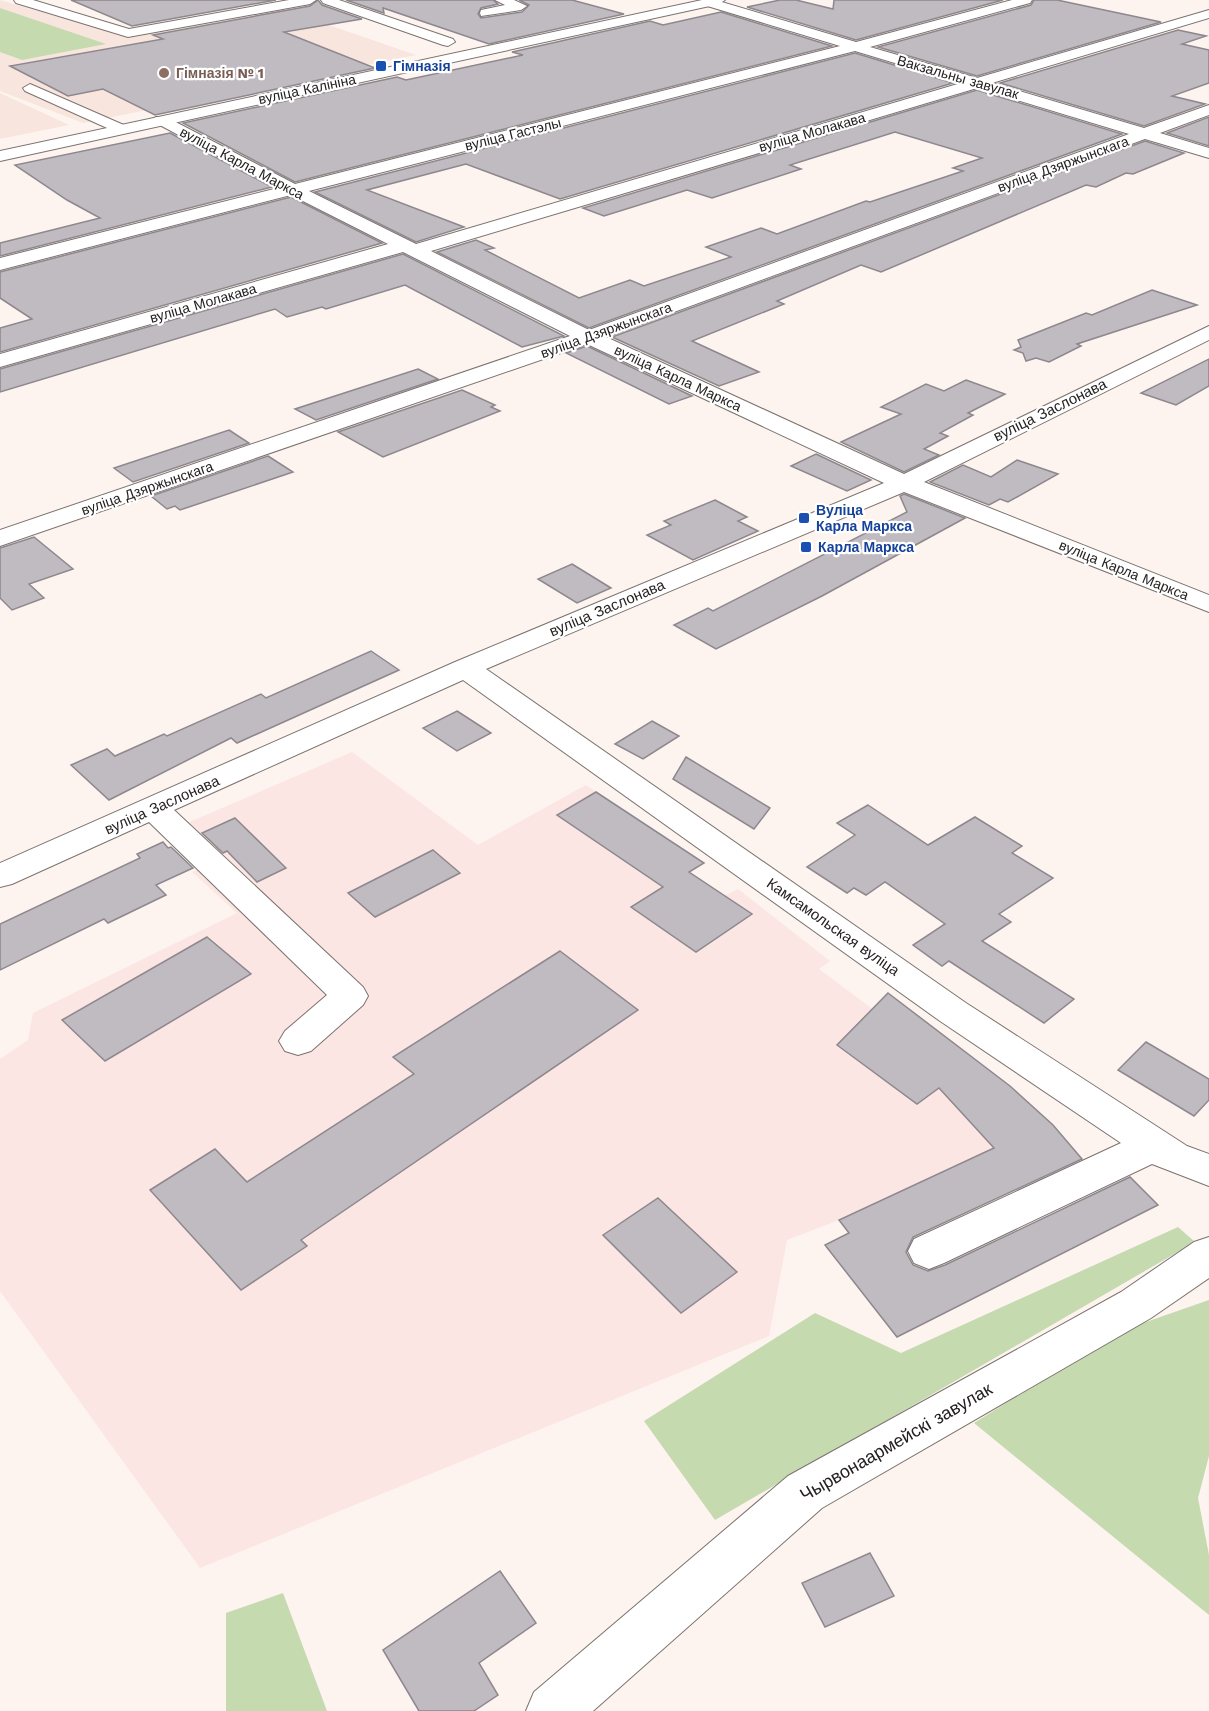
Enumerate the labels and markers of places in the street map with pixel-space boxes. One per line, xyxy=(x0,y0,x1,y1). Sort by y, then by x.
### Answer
place label: Гімназія xyxy=(393,58,451,74)
marker: Гімназія xyxy=(374,59,388,73)
place label: Гімназія № 1 xyxy=(176,65,264,81)
marker: Гімназія № 1 xyxy=(157,66,171,80)
place label: Вуліца Карла Маркса xyxy=(816,502,912,534)
marker: Вуліца Карла Маркса xyxy=(797,511,811,525)
place label: Карла Маркса xyxy=(818,539,914,555)
marker: Карла Маркса xyxy=(799,540,813,554)

